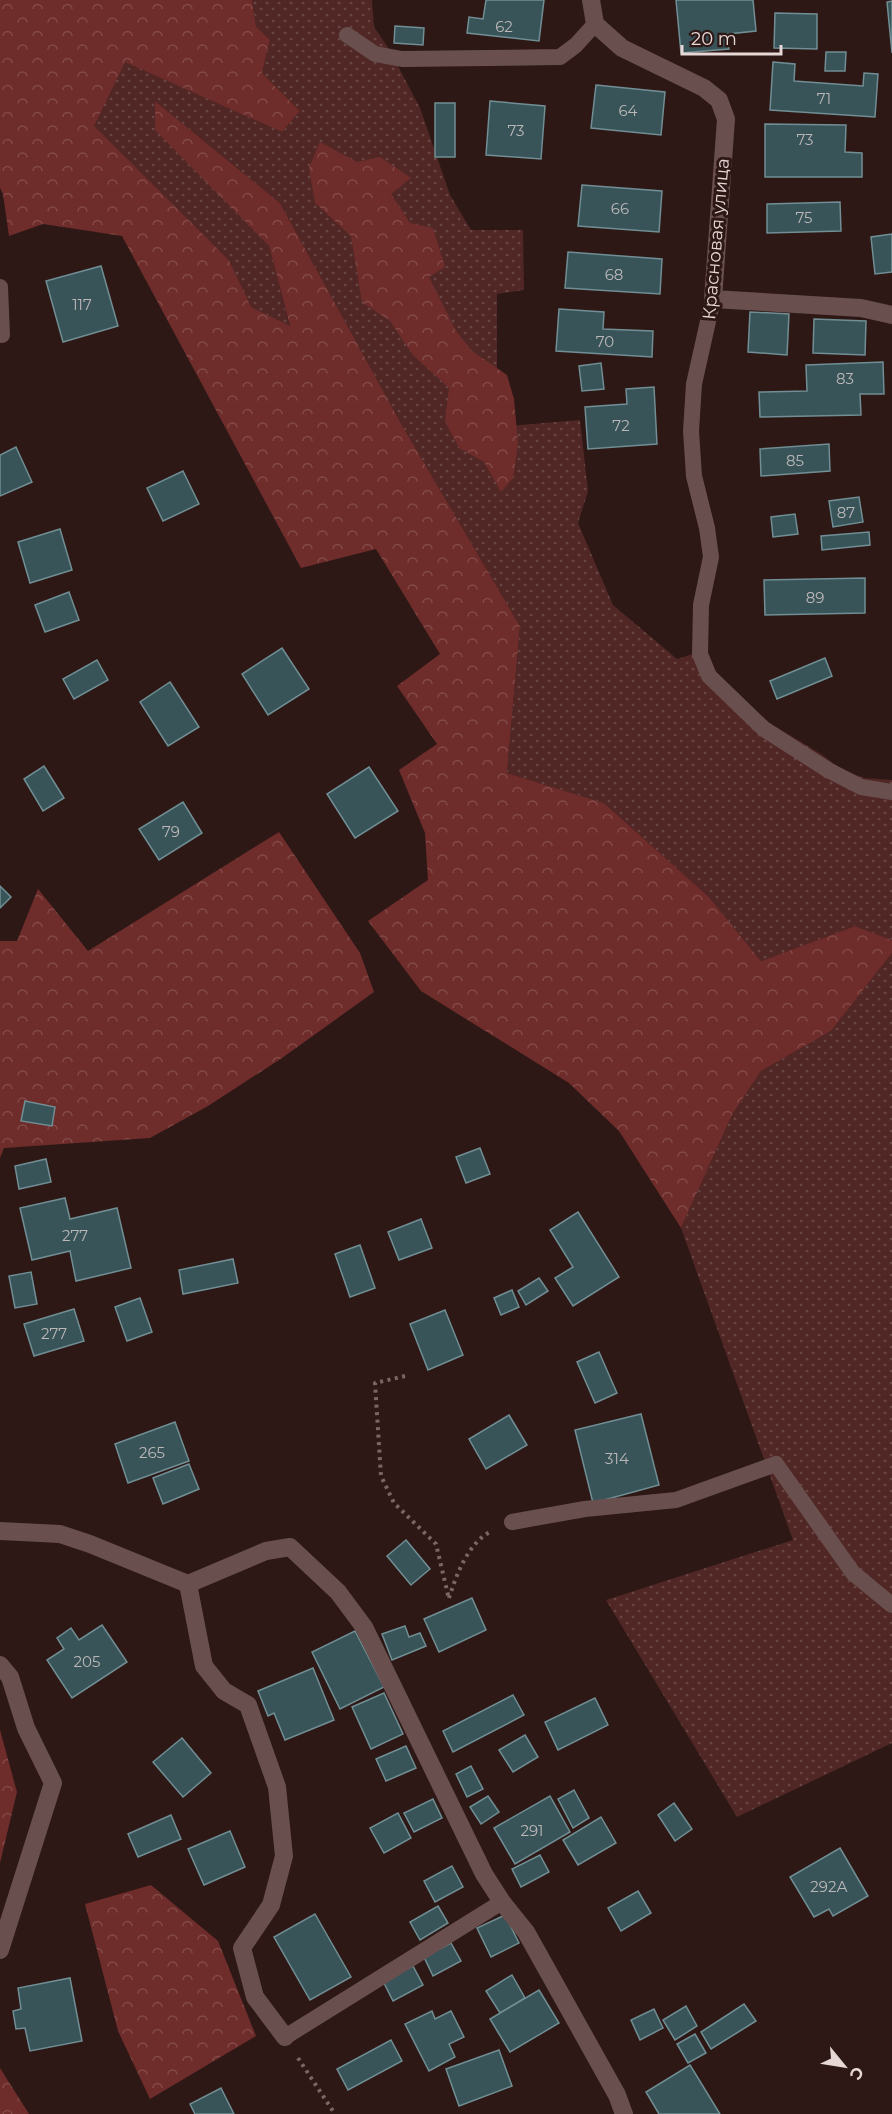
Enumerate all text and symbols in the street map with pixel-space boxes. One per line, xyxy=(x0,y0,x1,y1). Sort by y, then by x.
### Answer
house number: 62 xyxy=(495,17,513,36)
scale bar xyxy=(682,18,781,56)
text: 20 m xyxy=(691,28,737,50)
house number: 71 xyxy=(817,89,831,108)
house number: 64 xyxy=(618,101,638,120)
house number: 73 xyxy=(507,121,525,140)
house number: 73 xyxy=(796,130,814,149)
street label: Красновая улица xyxy=(698,157,734,321)
house number: 66 xyxy=(611,199,629,218)
house number: 75 xyxy=(795,208,813,227)
house number: 68 xyxy=(605,265,623,284)
house number: 117 xyxy=(72,295,92,314)
house number: 70 xyxy=(596,332,614,351)
house number: 83 xyxy=(836,369,854,388)
house number: 72 xyxy=(612,416,630,435)
house number: 85 xyxy=(786,451,804,470)
house number: 87 xyxy=(837,503,855,522)
house number: 89 xyxy=(806,588,824,607)
house number: 79 xyxy=(162,822,180,841)
house number: 277 xyxy=(62,1226,88,1245)
house number: 277 xyxy=(41,1324,67,1343)
house number: 265 xyxy=(139,1443,165,1462)
house number: 314 xyxy=(605,1449,629,1468)
house number: 205 xyxy=(74,1652,100,1671)
house number: 291 xyxy=(520,1821,544,1840)
house number: 292А xyxy=(810,1877,848,1896)
north arrow xyxy=(814,2036,874,2096)
text: С xyxy=(845,2063,868,2083)

